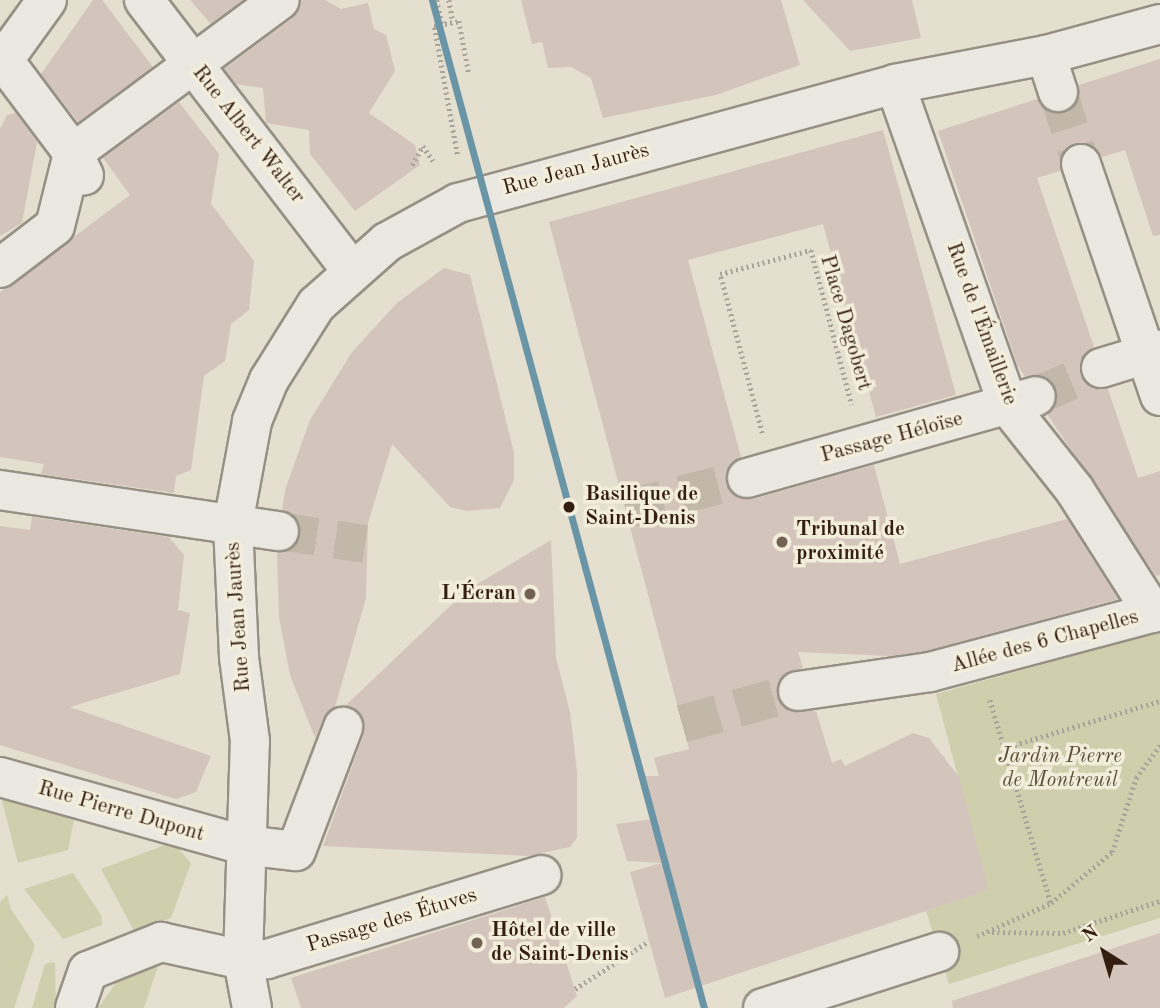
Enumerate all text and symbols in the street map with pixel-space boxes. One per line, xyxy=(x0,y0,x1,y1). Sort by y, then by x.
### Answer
street label: Rue Albert Walter xyxy=(186,61,310,209)
street label: Rue Jean Jaurès xyxy=(500,138,652,202)
street label: Rue de l'Émaillerie xyxy=(940,239,1022,409)
street label: Place Dagobert xyxy=(814,252,876,394)
street label: Passage Héloïse xyxy=(818,407,966,469)
place label: Basilique de Saint-Denis xyxy=(585,482,698,532)
marker: Basilique de Saint-Denis xyxy=(559,497,579,517)
place label: Tribunal de proximité xyxy=(796,517,905,567)
marker: Tribunal de proximité xyxy=(774,534,790,550)
street label: Rue Jean Jaurès xyxy=(221,541,257,693)
place label: L'Écran xyxy=(441,581,516,607)
marker: L'Écran xyxy=(522,586,538,602)
street label: Allée des 6 Chapelles xyxy=(949,605,1141,679)
park label: Jardin Pierre de Montreuil xyxy=(998,744,1122,794)
street label: Rue Pierre Dupont xyxy=(35,776,207,848)
street label: Passage des Étuves xyxy=(304,883,480,959)
north arrow xyxy=(1069,917,1139,987)
place label: Hôtel de ville de Saint-Denis xyxy=(491,918,628,968)
text: N xyxy=(1080,923,1103,947)
marker: Hôtel de ville de Saint-Denis xyxy=(469,935,485,951)

